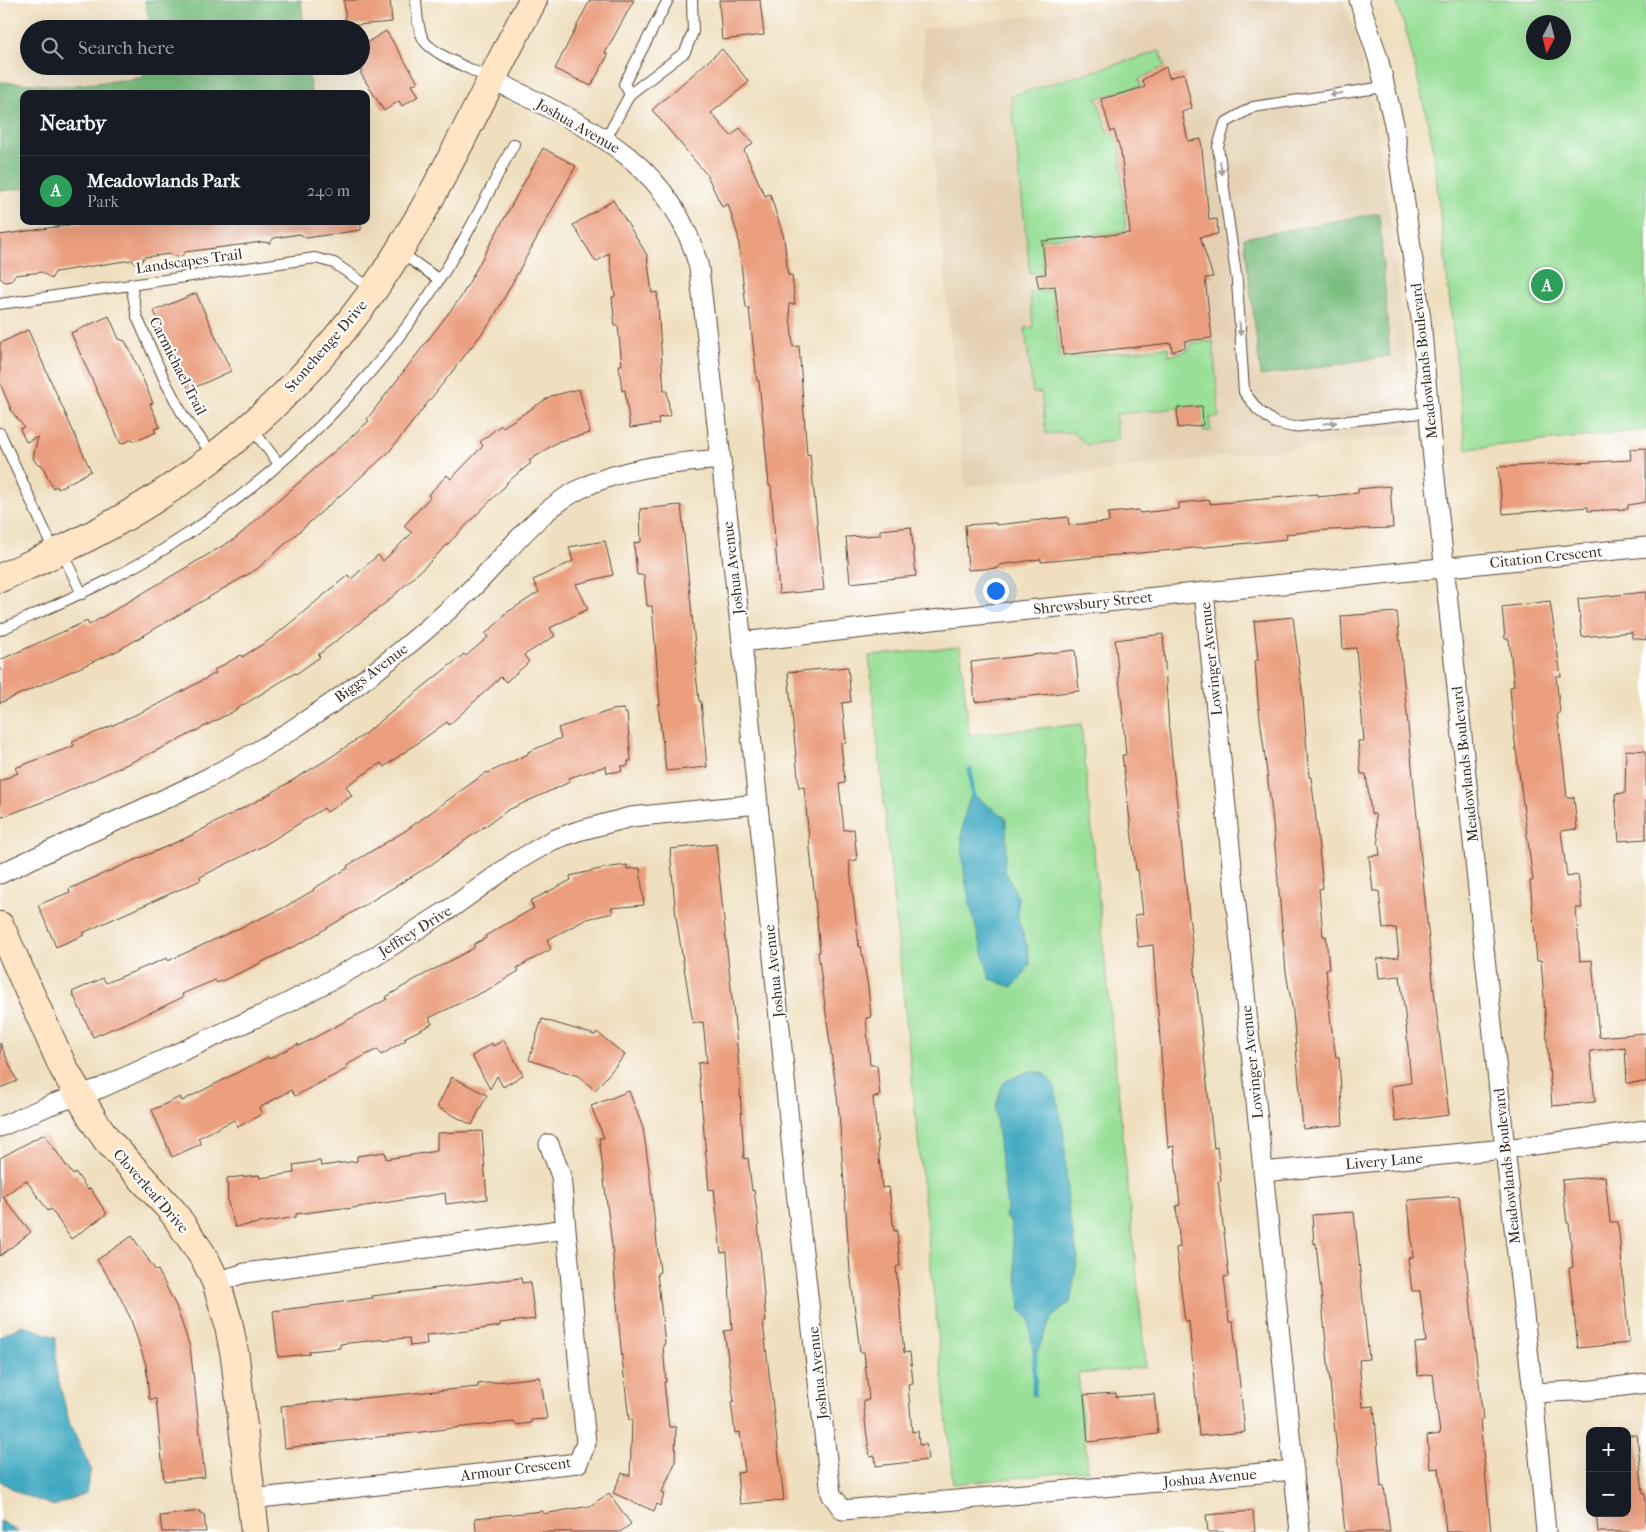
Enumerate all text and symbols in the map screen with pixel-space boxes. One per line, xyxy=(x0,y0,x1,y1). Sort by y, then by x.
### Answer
north arrow xyxy=(1526,15,1571,60)
search box xyxy=(20,20,370,75)
icon: search xyxy=(38,34,66,62)
text: Search here xyxy=(78,37,174,59)
one-way arrow xyxy=(1328,91,1344,99)
street label: Joshua Avenue xyxy=(532,94,624,158)
text: Nearby xyxy=(40,111,106,135)
one-way arrow xyxy=(1218,160,1226,176)
text: Meadowlands Park xyxy=(87,170,240,192)
text: A xyxy=(51,181,61,200)
text: 240 m xyxy=(307,181,350,200)
text: Park xyxy=(87,192,119,211)
street label: Landscapes Trail xyxy=(135,245,243,277)
pin: A xyxy=(1531,266,1563,304)
street label: Meadowlands Boulevard xyxy=(1407,281,1441,440)
street label: Stonehenge Drive xyxy=(281,296,371,396)
street label: Carmichael Trail xyxy=(146,314,210,418)
one-way arrow xyxy=(1236,322,1244,338)
one-way arrow xyxy=(1322,419,1338,427)
street label: Joshua Avenue xyxy=(718,520,748,617)
street label: Citation Crescent xyxy=(1489,542,1604,572)
your location xyxy=(983,578,1009,604)
street label: Shrewsbury Street xyxy=(1032,588,1154,618)
street label: Lowinger Avenue xyxy=(1196,601,1226,717)
street label: Biggs Avenue xyxy=(331,639,412,706)
street label: Meadowlands Boulevard xyxy=(1448,684,1482,843)
street label: Jeffrey Drive xyxy=(374,901,455,961)
street label: Joshua Avenue xyxy=(760,923,788,1020)
street label: Lowinger Avenue xyxy=(1237,1004,1267,1120)
street label: Meadowlands Boulevard xyxy=(1490,1086,1524,1245)
street label: Cloverleaf Drive xyxy=(110,1145,193,1237)
street label: Livery Lane xyxy=(1345,1149,1424,1173)
street label: Joshua Avenue xyxy=(804,1325,832,1422)
map controls xyxy=(1586,1427,1631,1517)
button: + xyxy=(1586,1427,1631,1472)
street label: Armour Crescent xyxy=(459,1453,573,1485)
street label: Joshua Avenue xyxy=(1162,1465,1258,1491)
button: − xyxy=(1586,1472,1631,1517)

